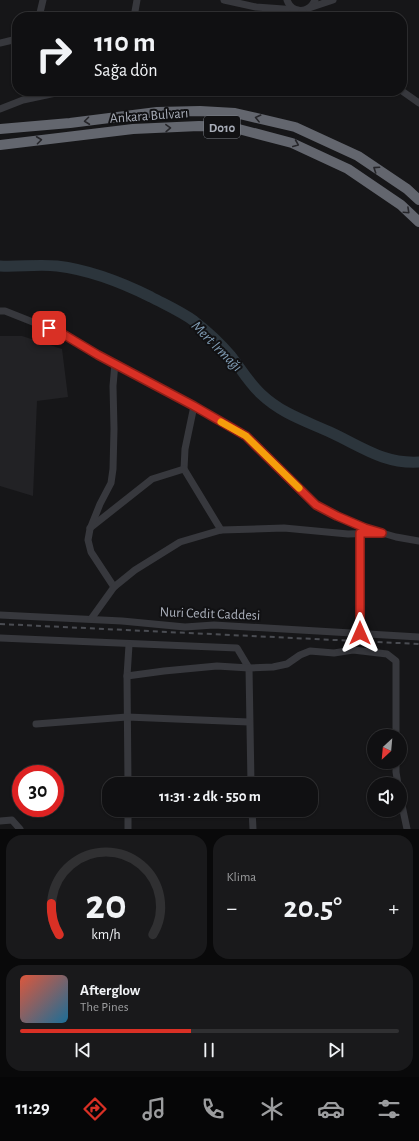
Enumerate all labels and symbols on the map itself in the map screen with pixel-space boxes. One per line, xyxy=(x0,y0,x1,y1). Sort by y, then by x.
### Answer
street label: Ankara Bulvarı xyxy=(109,106,189,126)
one-way arrow xyxy=(254,114,261,123)
one-way arrow xyxy=(84,116,90,125)
road number: D010 xyxy=(204,116,240,138)
one-way arrow xyxy=(165,123,171,132)
one-way arrow xyxy=(36,136,42,145)
one-way arrow xyxy=(292,140,299,148)
one-way arrow xyxy=(373,166,380,174)
one-way arrow xyxy=(402,206,410,213)
pin xyxy=(32,311,66,345)
water label: Mert Irmağı xyxy=(189,318,245,374)
street label: Nuri Cedit Caddesi xyxy=(159,605,261,623)
position arrow xyxy=(339,612,381,654)
north arrow xyxy=(367,729,407,769)
speed limit sign: 30 xyxy=(12,765,64,817)

